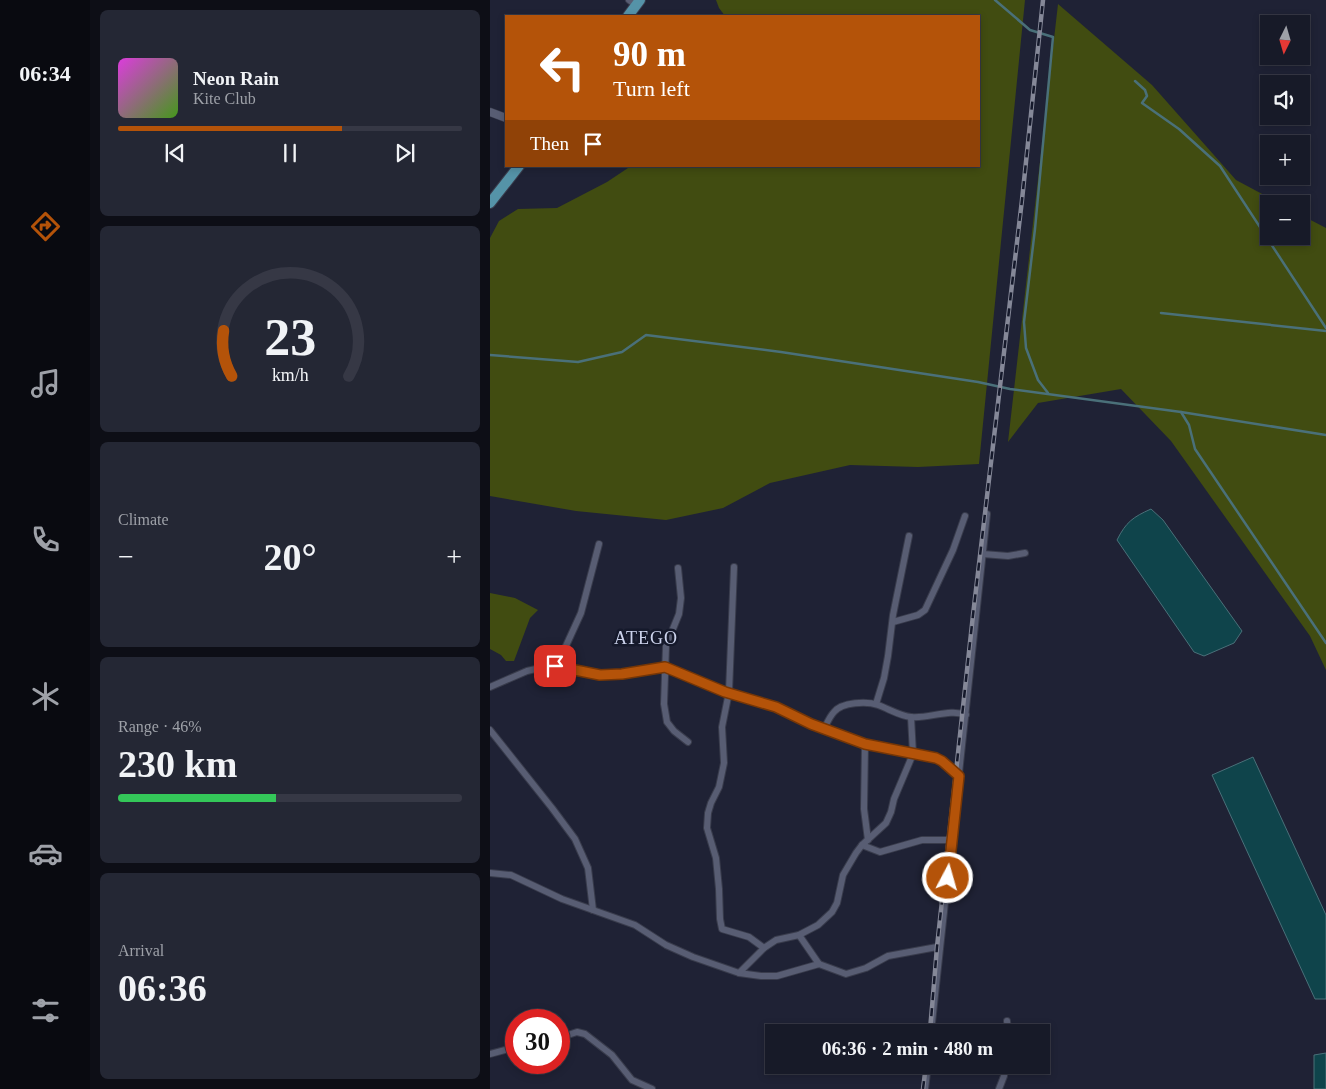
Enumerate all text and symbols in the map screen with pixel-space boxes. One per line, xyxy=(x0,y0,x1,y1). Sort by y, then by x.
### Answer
north arrow xyxy=(1260,15,1310,65)
map controls xyxy=(1260,15,1310,245)
icon: left xyxy=(530,35,595,100)
text: 90 m xyxy=(613,35,686,74)
text: 06:34 xyxy=(19,61,71,86)
text: Neon Rain xyxy=(193,68,279,89)
button: sound xyxy=(1260,75,1310,125)
text: Turn left xyxy=(613,76,690,101)
text: Kite Club xyxy=(193,90,256,107)
icon: arrive xyxy=(579,130,607,158)
text: Then xyxy=(530,133,569,154)
button: + xyxy=(1260,135,1310,185)
icon: previous xyxy=(161,139,189,167)
icon: pause xyxy=(276,139,304,167)
icon: next xyxy=(391,139,419,167)
button: − xyxy=(1260,195,1310,245)
icon: directions xyxy=(28,209,63,244)
text: 23 xyxy=(264,309,316,366)
text: km/h xyxy=(272,365,308,385)
icon: music xyxy=(28,366,63,401)
text: Climate xyxy=(118,511,169,528)
icon: phone xyxy=(28,522,63,557)
text: 20° xyxy=(263,536,317,578)
text: − xyxy=(118,541,134,572)
text: + xyxy=(446,541,462,572)
district label: ATEGO xyxy=(614,628,678,648)
pin xyxy=(534,645,576,687)
icon: arrive xyxy=(541,652,569,680)
icon: climate xyxy=(28,679,63,714)
text: Range · 46% xyxy=(118,718,202,735)
text: 230 km xyxy=(118,743,237,785)
icon: car xyxy=(28,836,63,871)
position arrow xyxy=(921,851,973,903)
text: Arrival xyxy=(118,942,164,959)
text: 06:36 xyxy=(118,967,207,1009)
icon: filters xyxy=(28,993,63,1028)
speed limit sign: 30 xyxy=(505,1009,570,1074)
text: 06:36 · 2 min · 480 m xyxy=(822,1038,993,1059)

